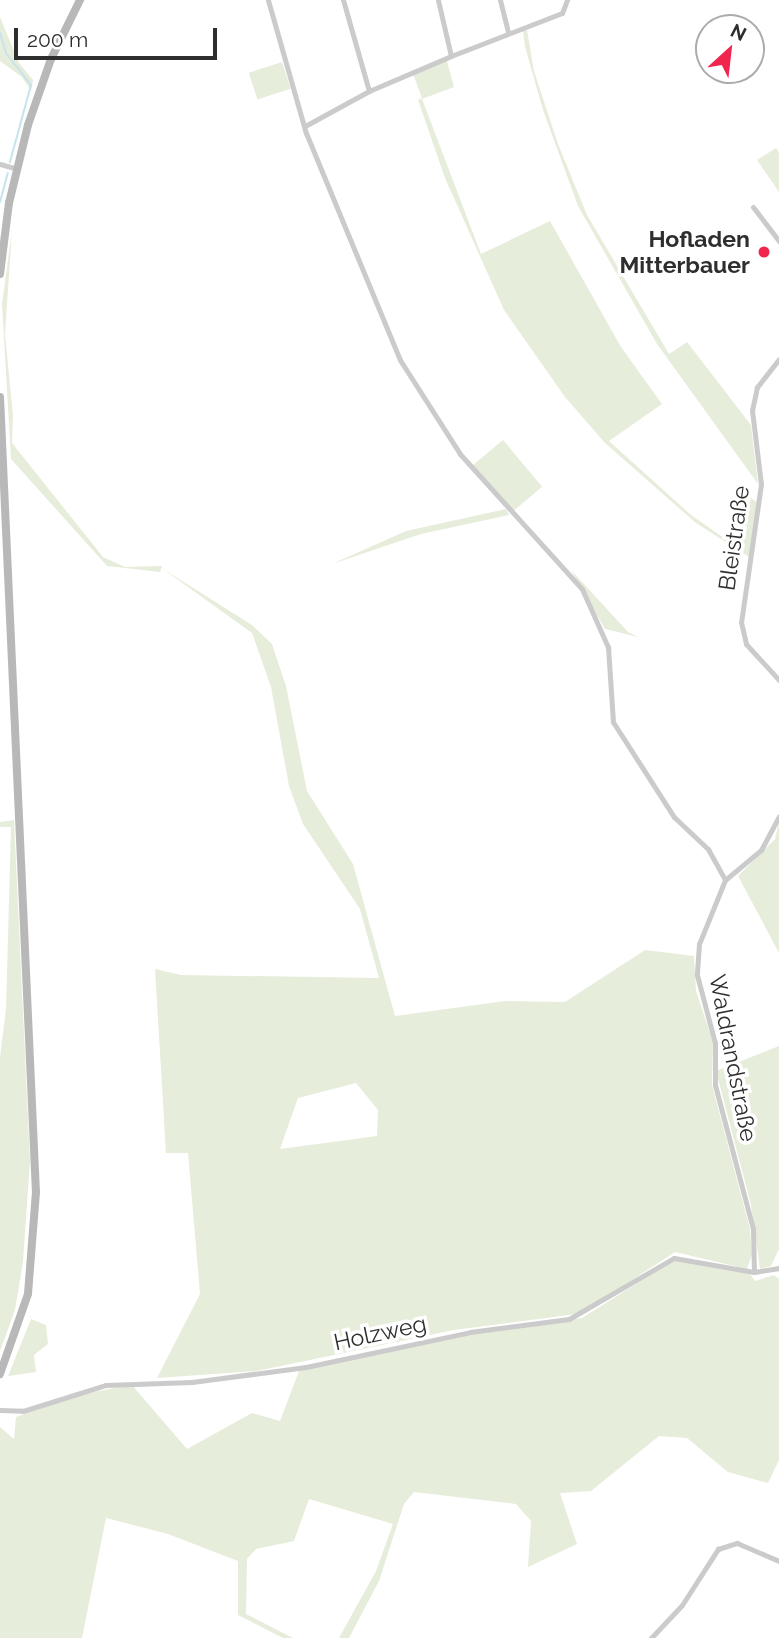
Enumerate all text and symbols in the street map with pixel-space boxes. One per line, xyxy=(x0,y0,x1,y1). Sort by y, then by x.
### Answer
scale bar xyxy=(18,14,220,58)
north arrow xyxy=(695,14,765,84)
text: N xyxy=(727,19,750,45)
text: 200 m xyxy=(27,27,88,52)
place label: Hofladen Mitterbauer xyxy=(619,225,750,279)
marker: Hofladen Mitterbauer xyxy=(756,244,772,260)
street label: Bleistraße xyxy=(713,484,755,592)
street label: Waldrandstraße xyxy=(703,972,763,1144)
street label: Holzweg xyxy=(331,1310,429,1356)

